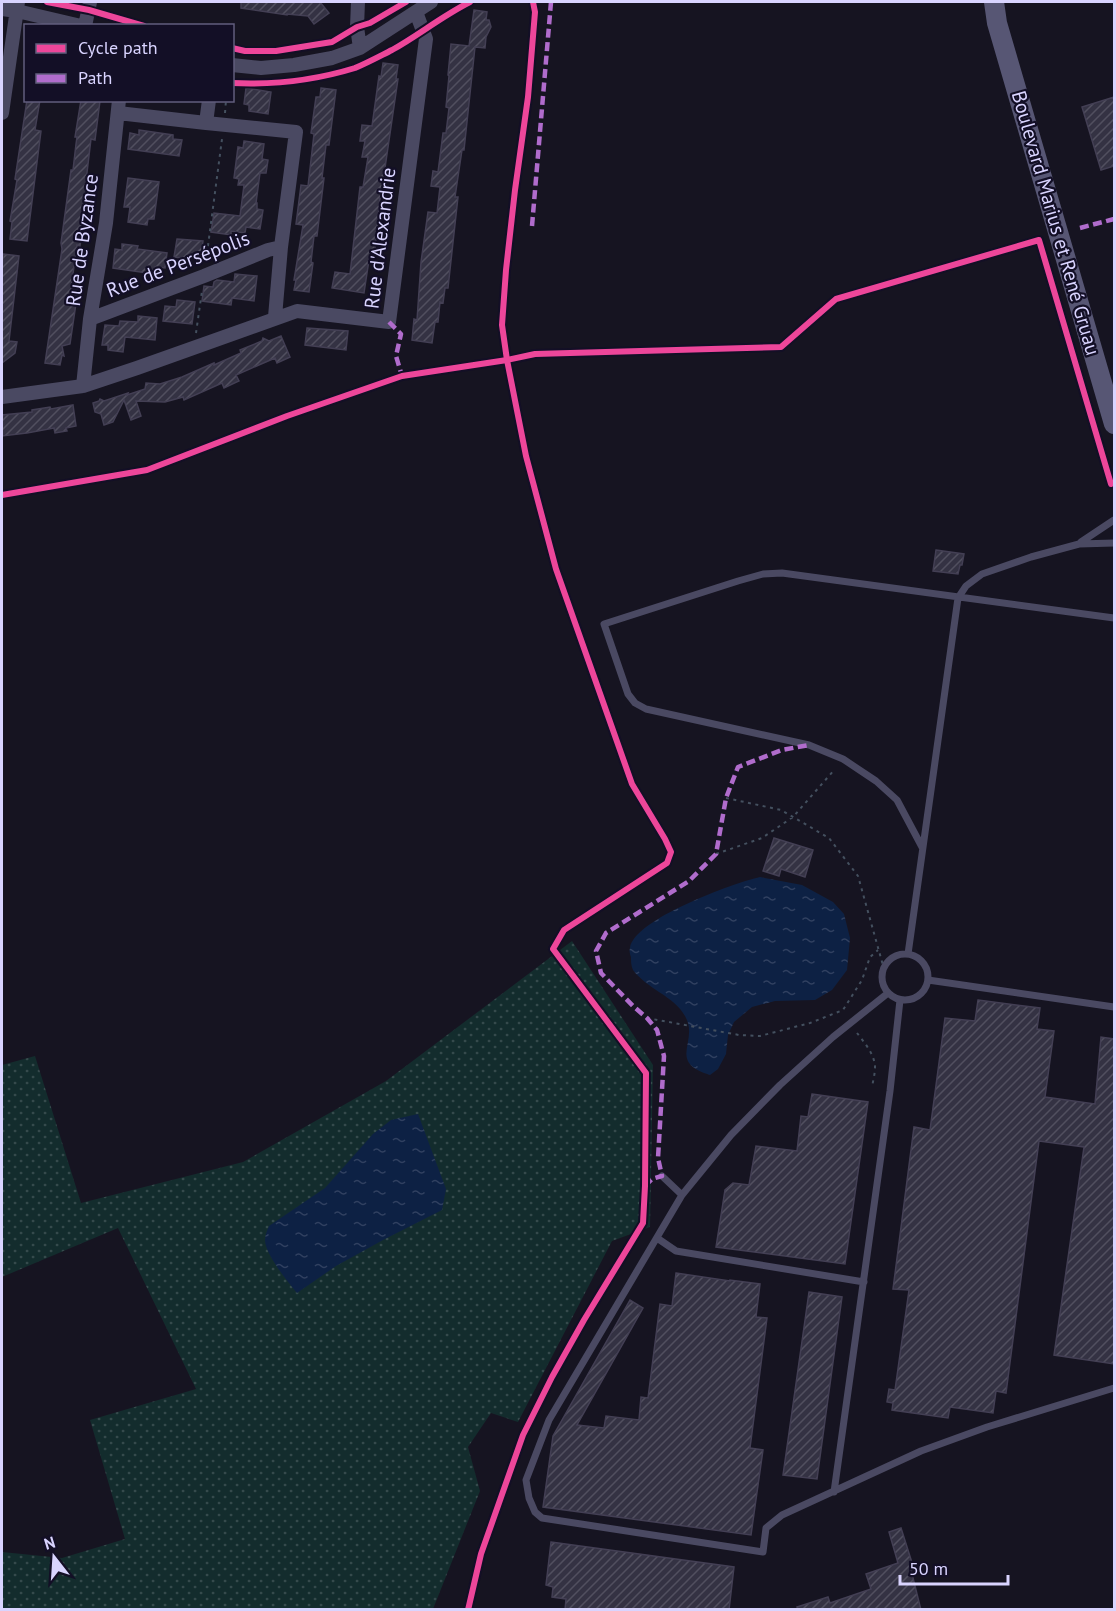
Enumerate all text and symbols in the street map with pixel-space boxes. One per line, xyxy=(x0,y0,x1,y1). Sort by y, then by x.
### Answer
legend xyxy=(24,24,234,102)
text: Cycle path xyxy=(78,36,158,59)
text: Path xyxy=(78,66,112,89)
street label: Boulevard Marius et René Gruau xyxy=(1006,88,1106,358)
street label: Rue d'Alexandrie xyxy=(358,166,402,310)
street label: Rue de Byzance xyxy=(60,172,104,308)
street label: Rue de Persépolis xyxy=(103,225,253,303)
north arrow xyxy=(24,1527,84,1587)
text: N xyxy=(42,1532,58,1554)
scale bar xyxy=(900,1548,1008,1586)
text: 50 m xyxy=(909,1557,948,1580)

